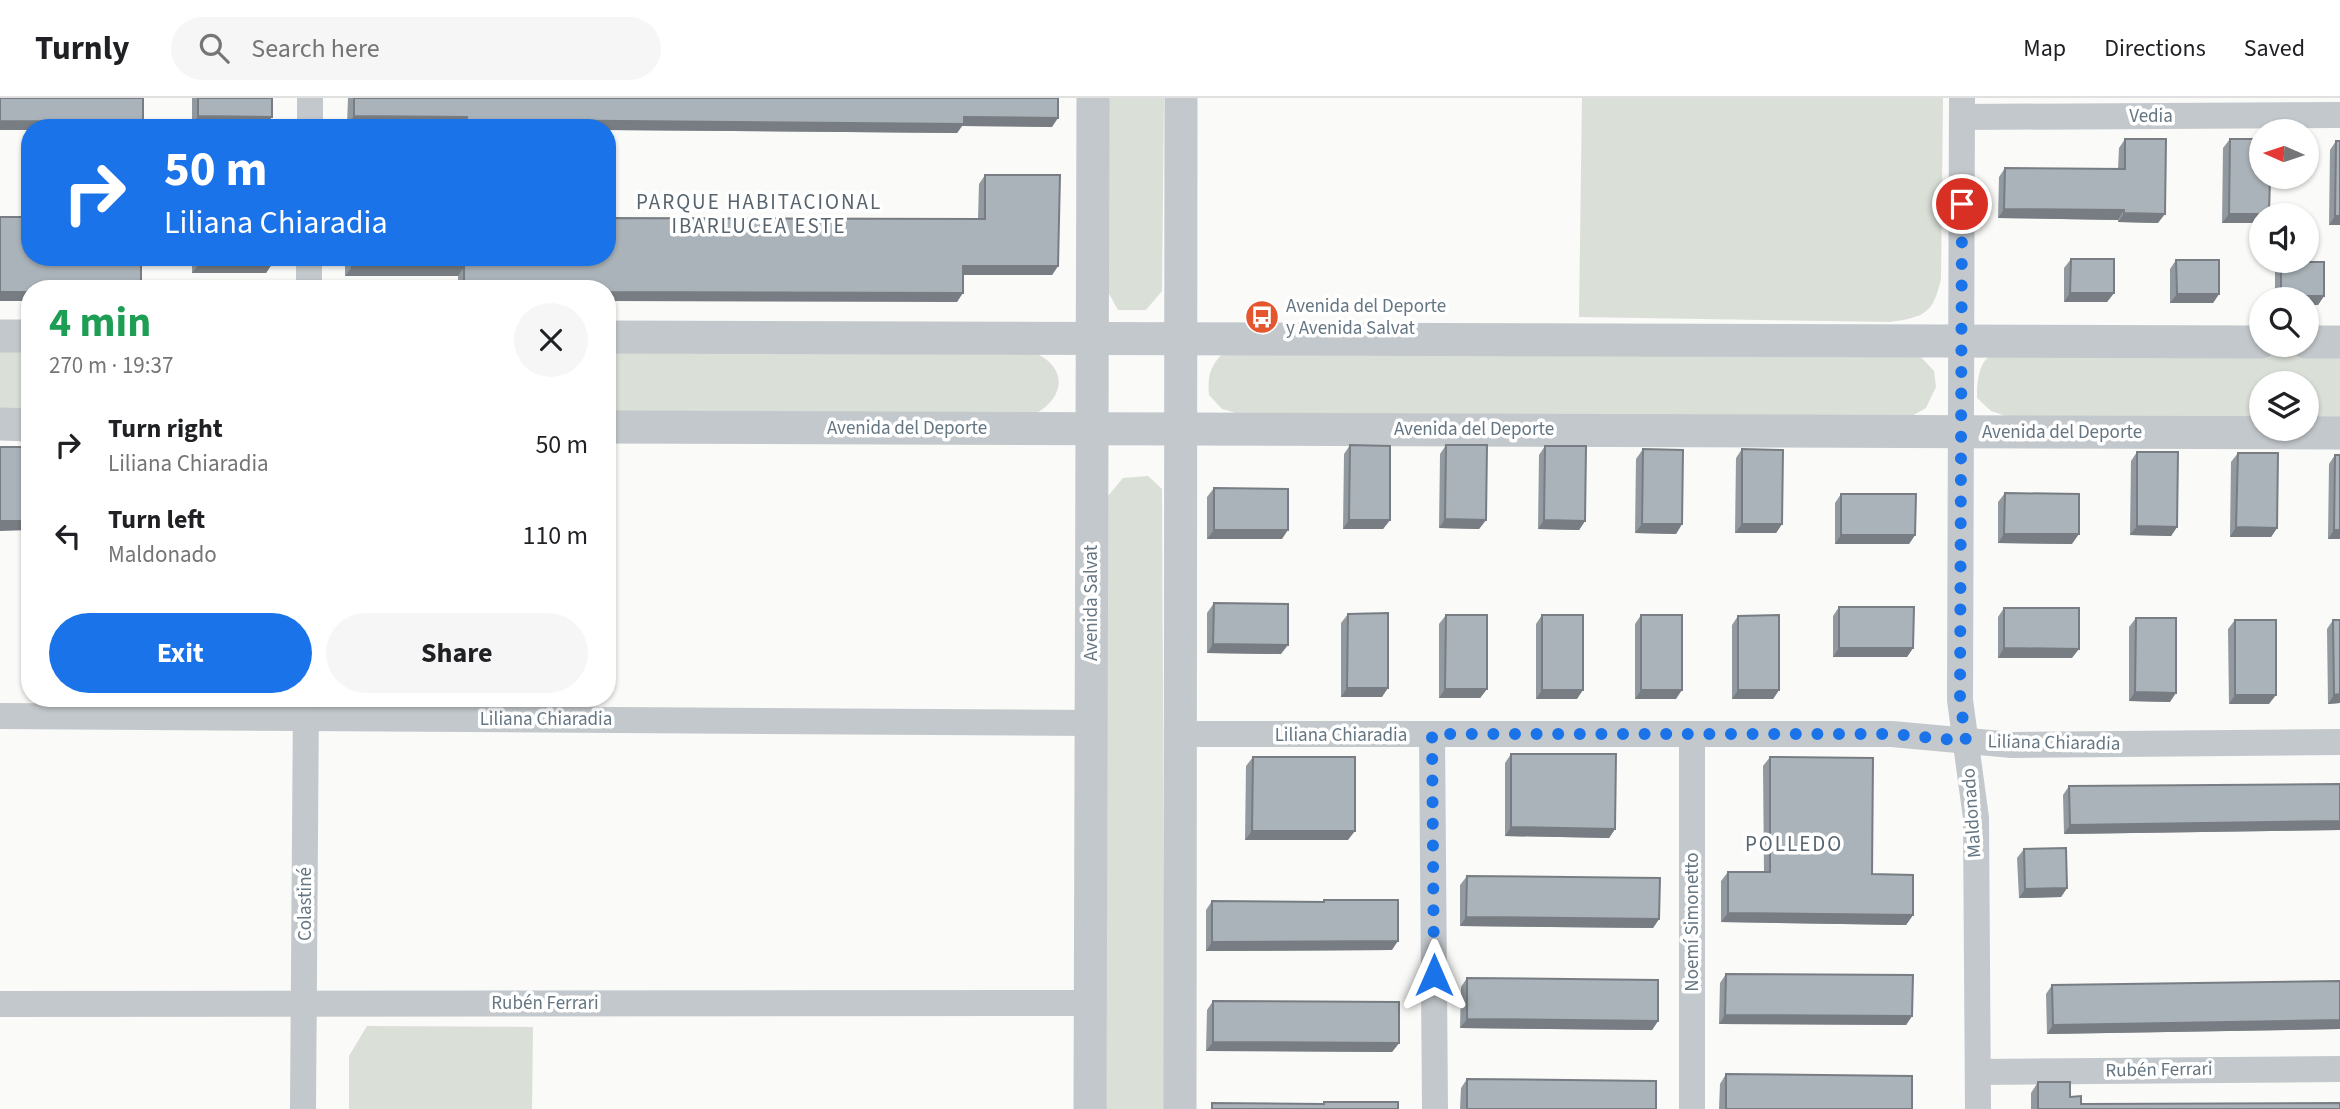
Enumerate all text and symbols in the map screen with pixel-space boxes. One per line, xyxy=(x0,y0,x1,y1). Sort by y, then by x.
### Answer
search box xyxy=(171,17,661,80)
text: Turnly xyxy=(35,25,129,72)
icon: search xyxy=(195,29,233,67)
text: Search here xyxy=(251,30,380,67)
text: Map xyxy=(2023,31,2066,66)
text: Directions xyxy=(2104,31,2206,66)
text: Saved xyxy=(2244,31,2305,66)
street label: Vedia xyxy=(2129,103,2173,130)
north arrow xyxy=(2249,119,2319,189)
map controls xyxy=(2249,119,2319,441)
text: 50 m xyxy=(164,135,268,205)
icon: right xyxy=(49,147,140,238)
pin xyxy=(1932,174,1992,234)
icon: arrive xyxy=(1943,185,1981,223)
district label: PARQUE HABITACIONAL IBARLUCEA ESTE xyxy=(636,187,882,241)
text: Liliana Chiaradia xyxy=(164,200,388,246)
button: sound xyxy=(2249,203,2319,273)
button: search xyxy=(2249,287,2319,357)
text: 4 min xyxy=(49,293,151,353)
place label: Avenida del Deporte y Avenida Salvat xyxy=(1286,293,1446,342)
bus stop icon: Avenida del Deporte y Avenida Salvat xyxy=(1243,298,1281,336)
button: close xyxy=(514,303,588,377)
text: 270 m · 19:37 xyxy=(49,349,173,382)
button: layers xyxy=(2249,371,2319,441)
text: Turn right xyxy=(108,410,223,447)
street label: Avenida del Deporte xyxy=(827,415,987,442)
street label: Avenida del Deporte xyxy=(1394,416,1554,443)
street label: Avenida del Deporte xyxy=(1982,419,2142,446)
icon: right xyxy=(49,426,87,464)
text: 50 m xyxy=(535,426,588,463)
text: Liliana Chiaradia xyxy=(108,447,269,480)
text: Turn left xyxy=(108,501,205,538)
icon: left xyxy=(49,517,87,555)
text: 110 m xyxy=(522,517,588,554)
text: Maldonado xyxy=(108,538,217,571)
street label: Avenida Salvat xyxy=(1078,544,1105,661)
button: Exit xyxy=(49,613,312,693)
button: Share xyxy=(326,613,588,693)
street label: Liliana Chiaradia xyxy=(480,706,612,733)
street label: Liliana Chiaradia xyxy=(1275,722,1407,749)
street label: Liliana Chiaradia xyxy=(1987,728,2121,758)
street label: Maldonado xyxy=(1955,767,1989,859)
district label: POLLEDO xyxy=(1745,829,1843,859)
street label: Noemí Simonetto xyxy=(1679,852,1706,992)
street label: Colastiné xyxy=(292,867,319,941)
position arrow xyxy=(1397,938,1471,1012)
street label: Rubén Ferrari xyxy=(491,990,599,1017)
street label: Rubén Ferrari xyxy=(2105,1056,2213,1084)

